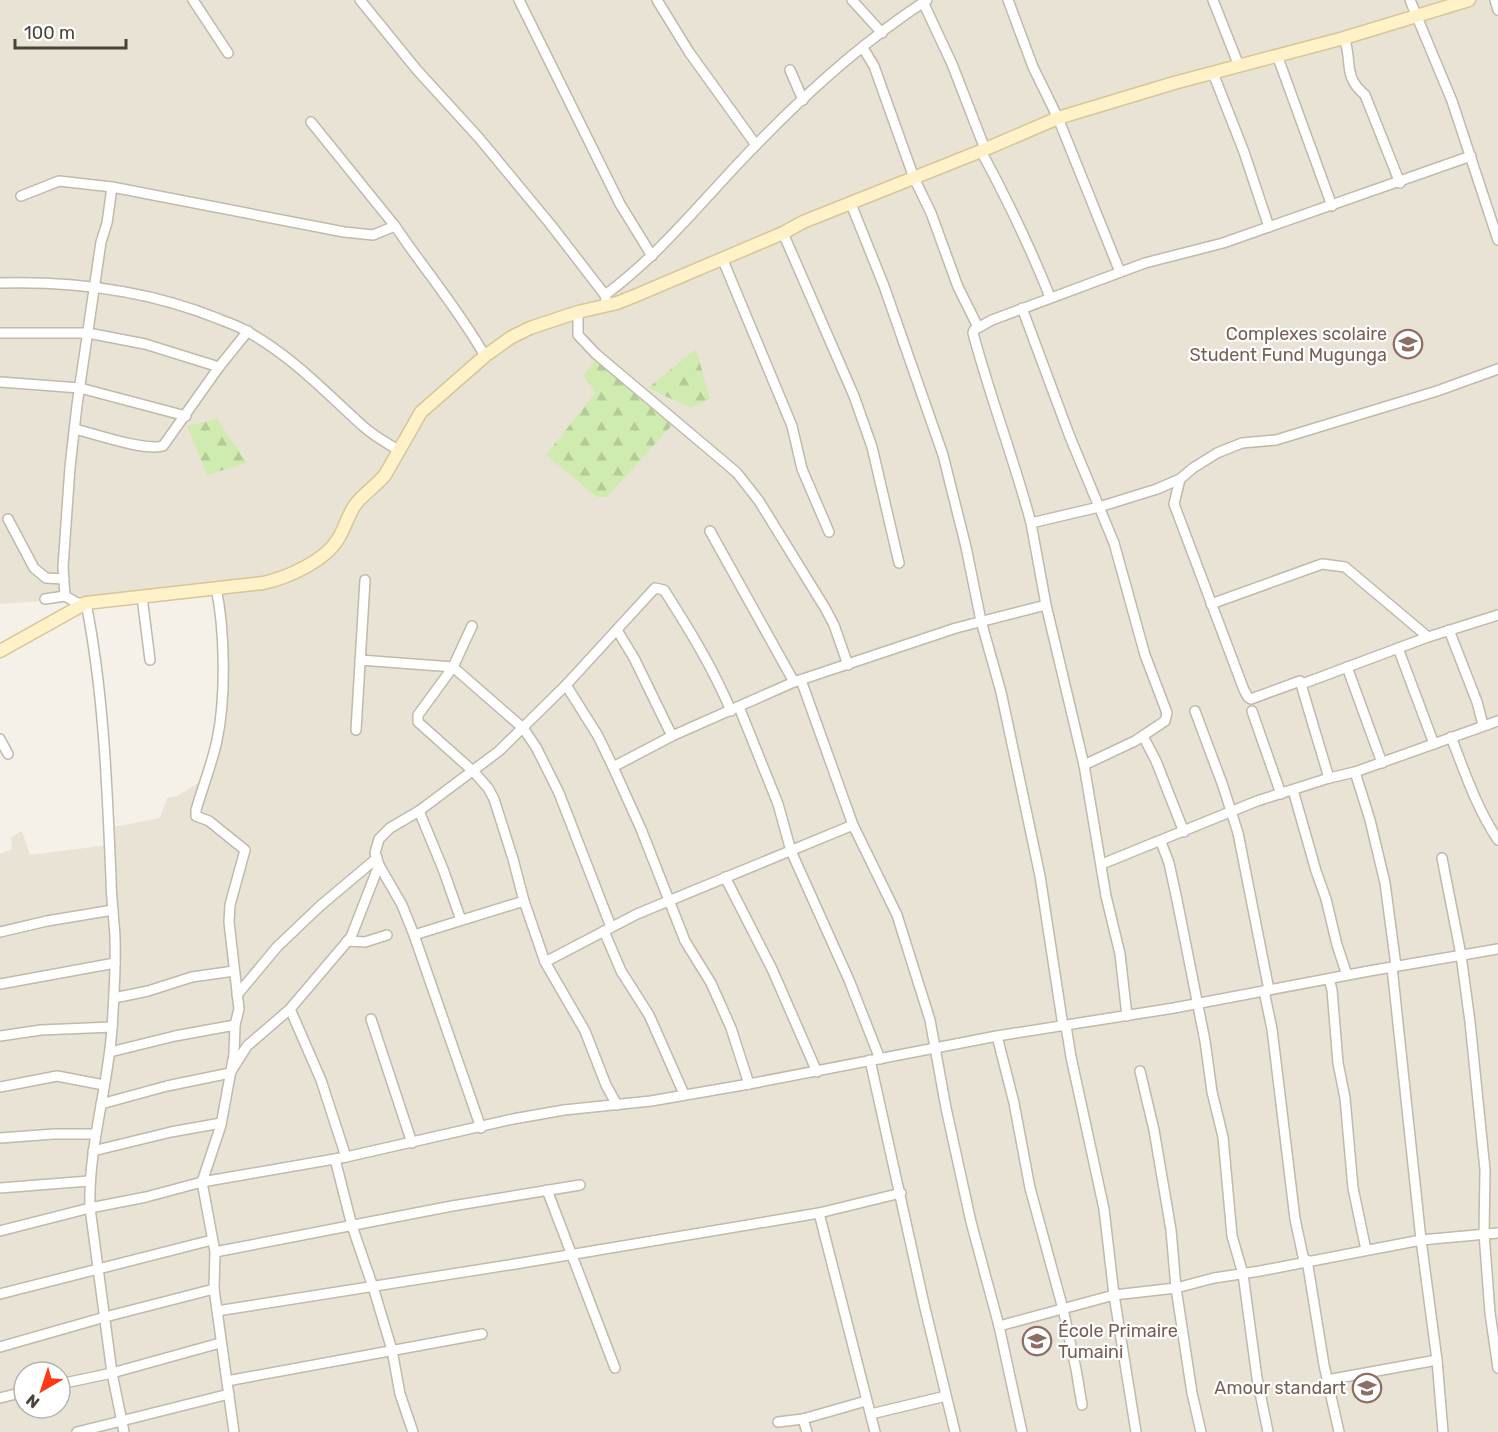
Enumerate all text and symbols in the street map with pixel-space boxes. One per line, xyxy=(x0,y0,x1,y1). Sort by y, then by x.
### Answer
scale bar xyxy=(15,12,126,50)
text: 100 m xyxy=(24,22,75,44)
place label: Complexes scolaire Student Fund Mugunga xyxy=(1189,323,1387,366)
school or university icon: Complexes scolaire Student Fund Mugunga xyxy=(1392,328,1424,360)
place label: École Primaire Tumaini xyxy=(1058,1320,1178,1363)
school or university icon: École Primaire Tumaini xyxy=(1021,1325,1053,1357)
north arrow xyxy=(12,1360,72,1420)
school or university icon: Amour standart xyxy=(1351,1372,1383,1404)
place label: Amour standart xyxy=(1214,1377,1346,1399)
text: N xyxy=(22,1390,43,1412)

